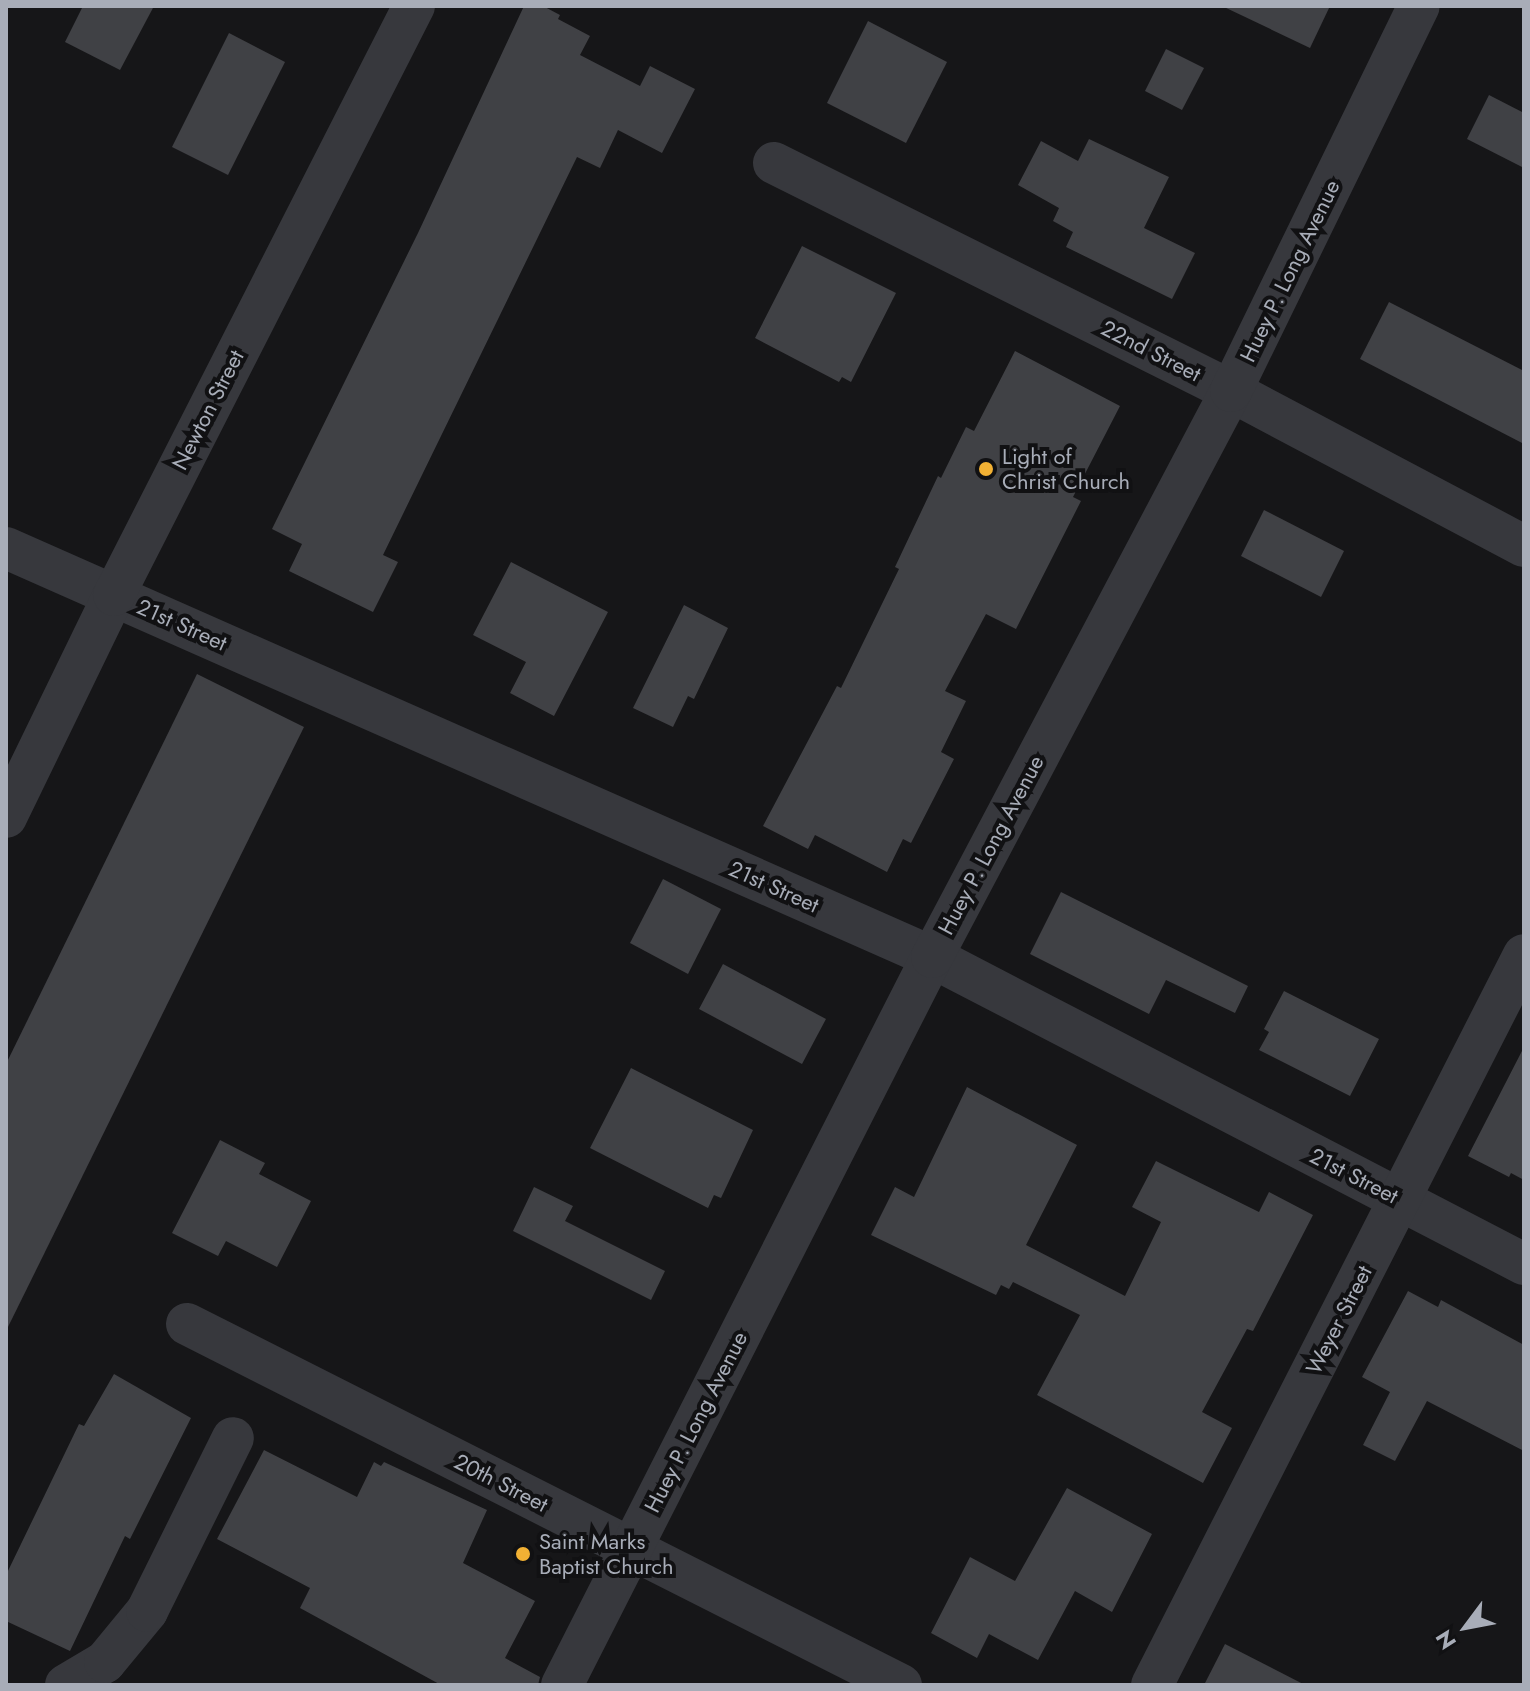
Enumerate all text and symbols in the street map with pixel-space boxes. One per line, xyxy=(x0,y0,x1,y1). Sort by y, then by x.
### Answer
street label: Huey P. Long Avenue xyxy=(1234,176,1346,366)
street label: 22nd Street xyxy=(1097,315,1205,387)
street label: Newton Street xyxy=(167,346,249,474)
place label: Light of Christ Church xyxy=(1002,443,1130,494)
marker: Light of Christ Church xyxy=(977,460,995,478)
street label: 21st Street xyxy=(133,593,231,657)
street label: Huey P. Long Avenue xyxy=(933,751,1049,939)
street label: 21st Street xyxy=(725,855,823,919)
street label: 21st Street xyxy=(1305,1143,1403,1209)
street label: Weyer Street xyxy=(1300,1261,1378,1379)
street label: Huey P. Long Avenue xyxy=(639,1327,753,1517)
street label: 20th Street xyxy=(450,1448,552,1518)
place label: Saint Marks Baptist Church xyxy=(539,1528,674,1580)
marker: Saint Marks Baptist Church xyxy=(514,1545,532,1563)
north arrow xyxy=(1426,1587,1506,1667)
text: N xyxy=(1427,1624,1464,1656)

